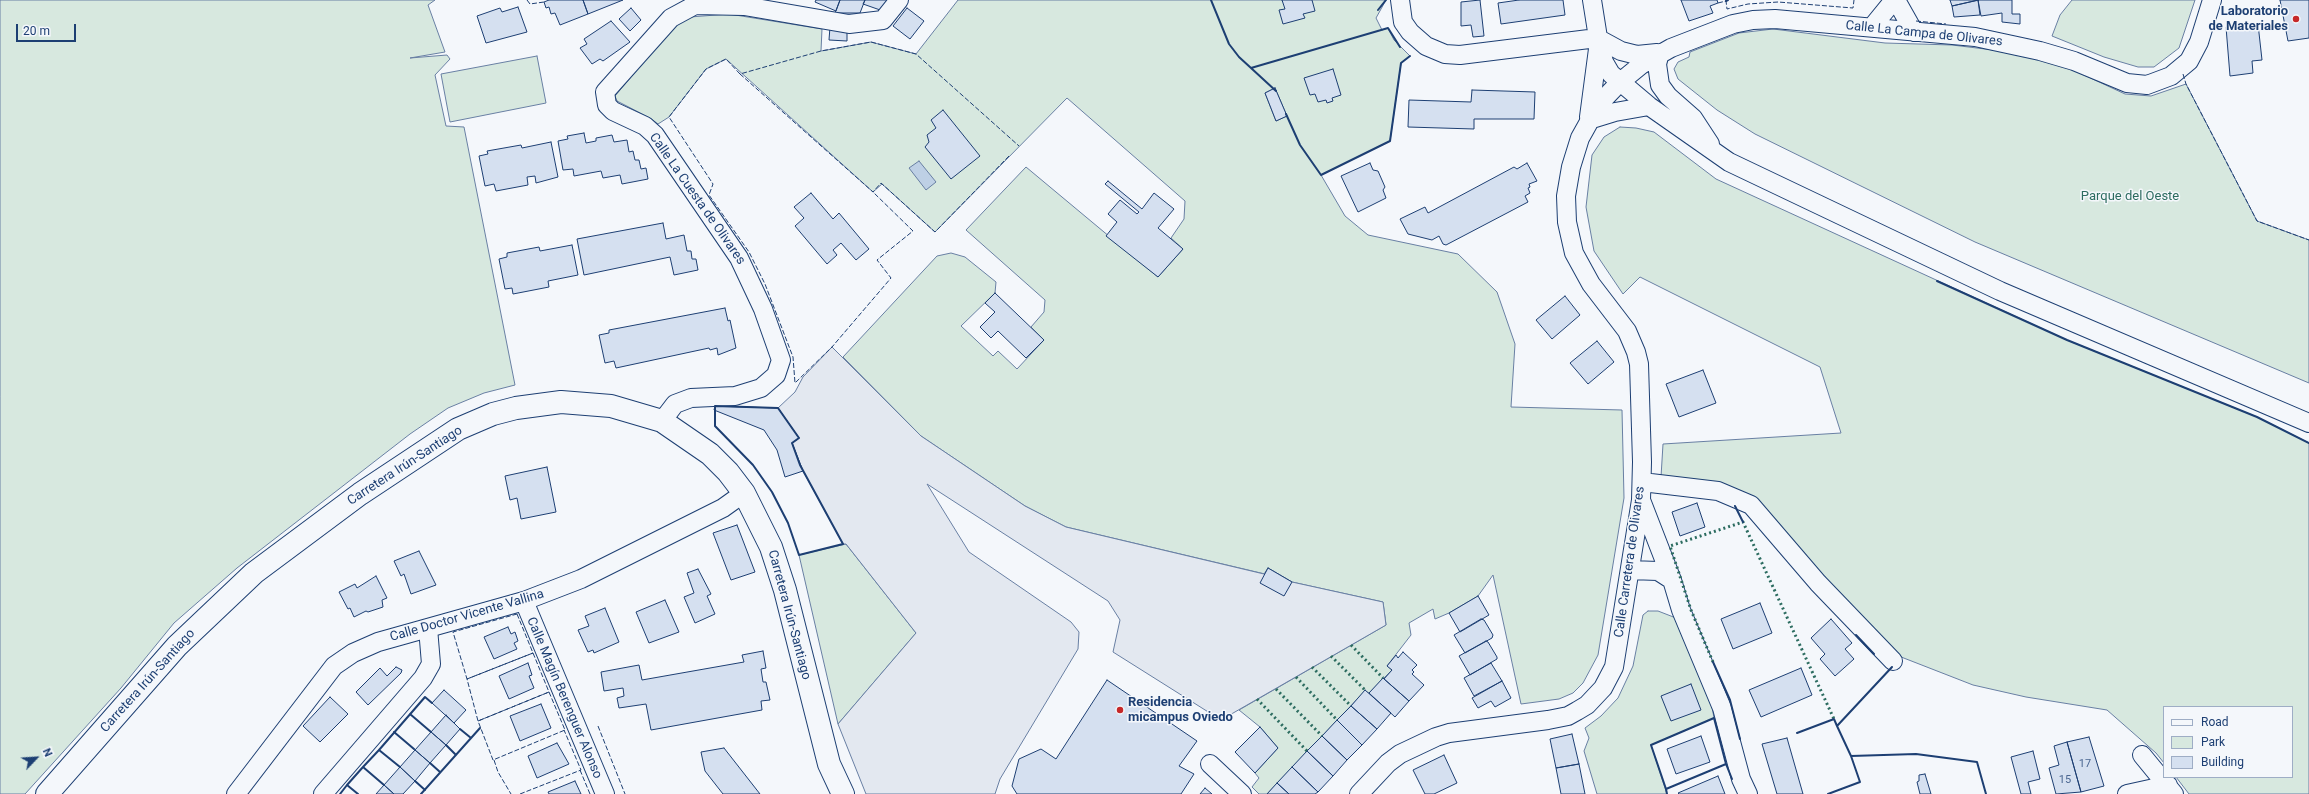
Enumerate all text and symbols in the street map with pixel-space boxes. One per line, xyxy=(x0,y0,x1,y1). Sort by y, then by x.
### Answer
place label: Laboratorio de Materiales xyxy=(2208,4,2288,35)
marker: Laboratorio de Materiales xyxy=(2291,14,2301,24)
scale bar xyxy=(18,16,78,42)
street label: Calle La Campa de Olivares xyxy=(1845,18,2003,50)
text: 20 m xyxy=(23,24,50,38)
street label: Calle La Cuesta de Olivares xyxy=(646,130,748,268)
park label: Parque del Oeste xyxy=(2081,189,2179,205)
street label: Carretera Irún-Santiago xyxy=(345,423,465,509)
street label: Calle Carretera de Olivares xyxy=(1612,485,1648,639)
street label: Carretera Irún-Santiago xyxy=(764,548,814,682)
street label: Calle Doctor Vicente Vallina xyxy=(388,587,546,645)
street label: Calle Magín Berenguer Alonso xyxy=(523,615,605,781)
street label: Carretera Irún-Santiago xyxy=(97,626,199,736)
place label: Residencia micampus Oviedo xyxy=(1128,695,1233,726)
marker: Residencia micampus Oviedo xyxy=(1115,705,1125,715)
legend xyxy=(2163,706,2293,778)
text: Road xyxy=(2201,715,2229,729)
text: Park xyxy=(2201,735,2225,749)
north arrow xyxy=(16,738,56,778)
text: N xyxy=(40,746,55,759)
text: Building xyxy=(2201,755,2244,769)
house number: 17 xyxy=(2079,757,2091,771)
house number: 15 xyxy=(2059,773,2071,787)

